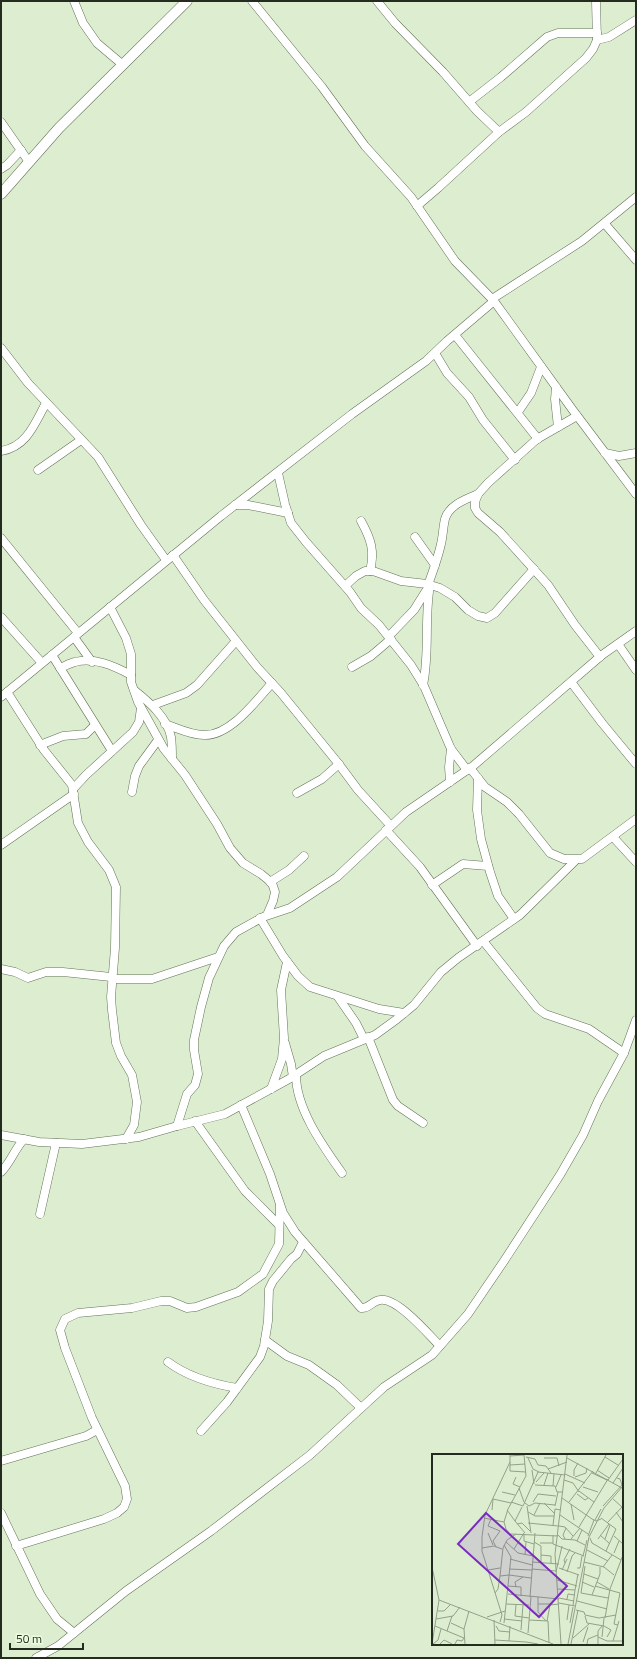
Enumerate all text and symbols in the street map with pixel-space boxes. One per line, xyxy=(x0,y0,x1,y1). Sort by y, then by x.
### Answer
inset map xyxy=(432,1454,623,1645)
scale bar xyxy=(10,1625,83,1651)
text: 50 m xyxy=(16,1629,42,1648)

